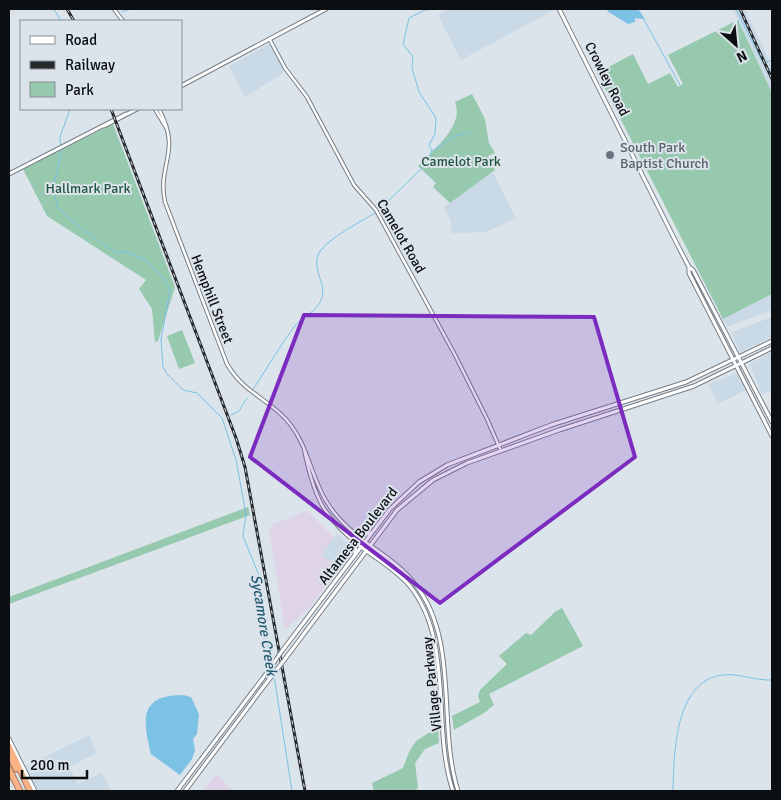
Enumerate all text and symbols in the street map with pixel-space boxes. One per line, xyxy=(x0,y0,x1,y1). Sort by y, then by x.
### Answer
legend xyxy=(20,20,182,110)
north arrow xyxy=(711,20,761,70)
text: Road xyxy=(65,31,97,49)
street label: Crowley Road xyxy=(581,39,633,119)
text: N xyxy=(733,46,750,66)
text: Railway xyxy=(65,56,115,74)
text: Park xyxy=(65,81,94,99)
place label: South Park Baptist Church xyxy=(620,139,709,172)
marker: South Park Baptist Church xyxy=(604,149,616,161)
park label: Camelot Park xyxy=(421,153,501,170)
park label: Hallmark Park xyxy=(45,180,131,197)
street label: Camelot Road xyxy=(373,196,429,276)
street label: Hemphill Street xyxy=(187,252,237,346)
street label: Altamesa Boulevard xyxy=(315,484,401,588)
water label: Sycamore Creek xyxy=(247,573,281,678)
street label: Village Parkway xyxy=(419,636,445,732)
scale bar xyxy=(22,748,88,780)
text: 200 m xyxy=(30,756,70,774)

